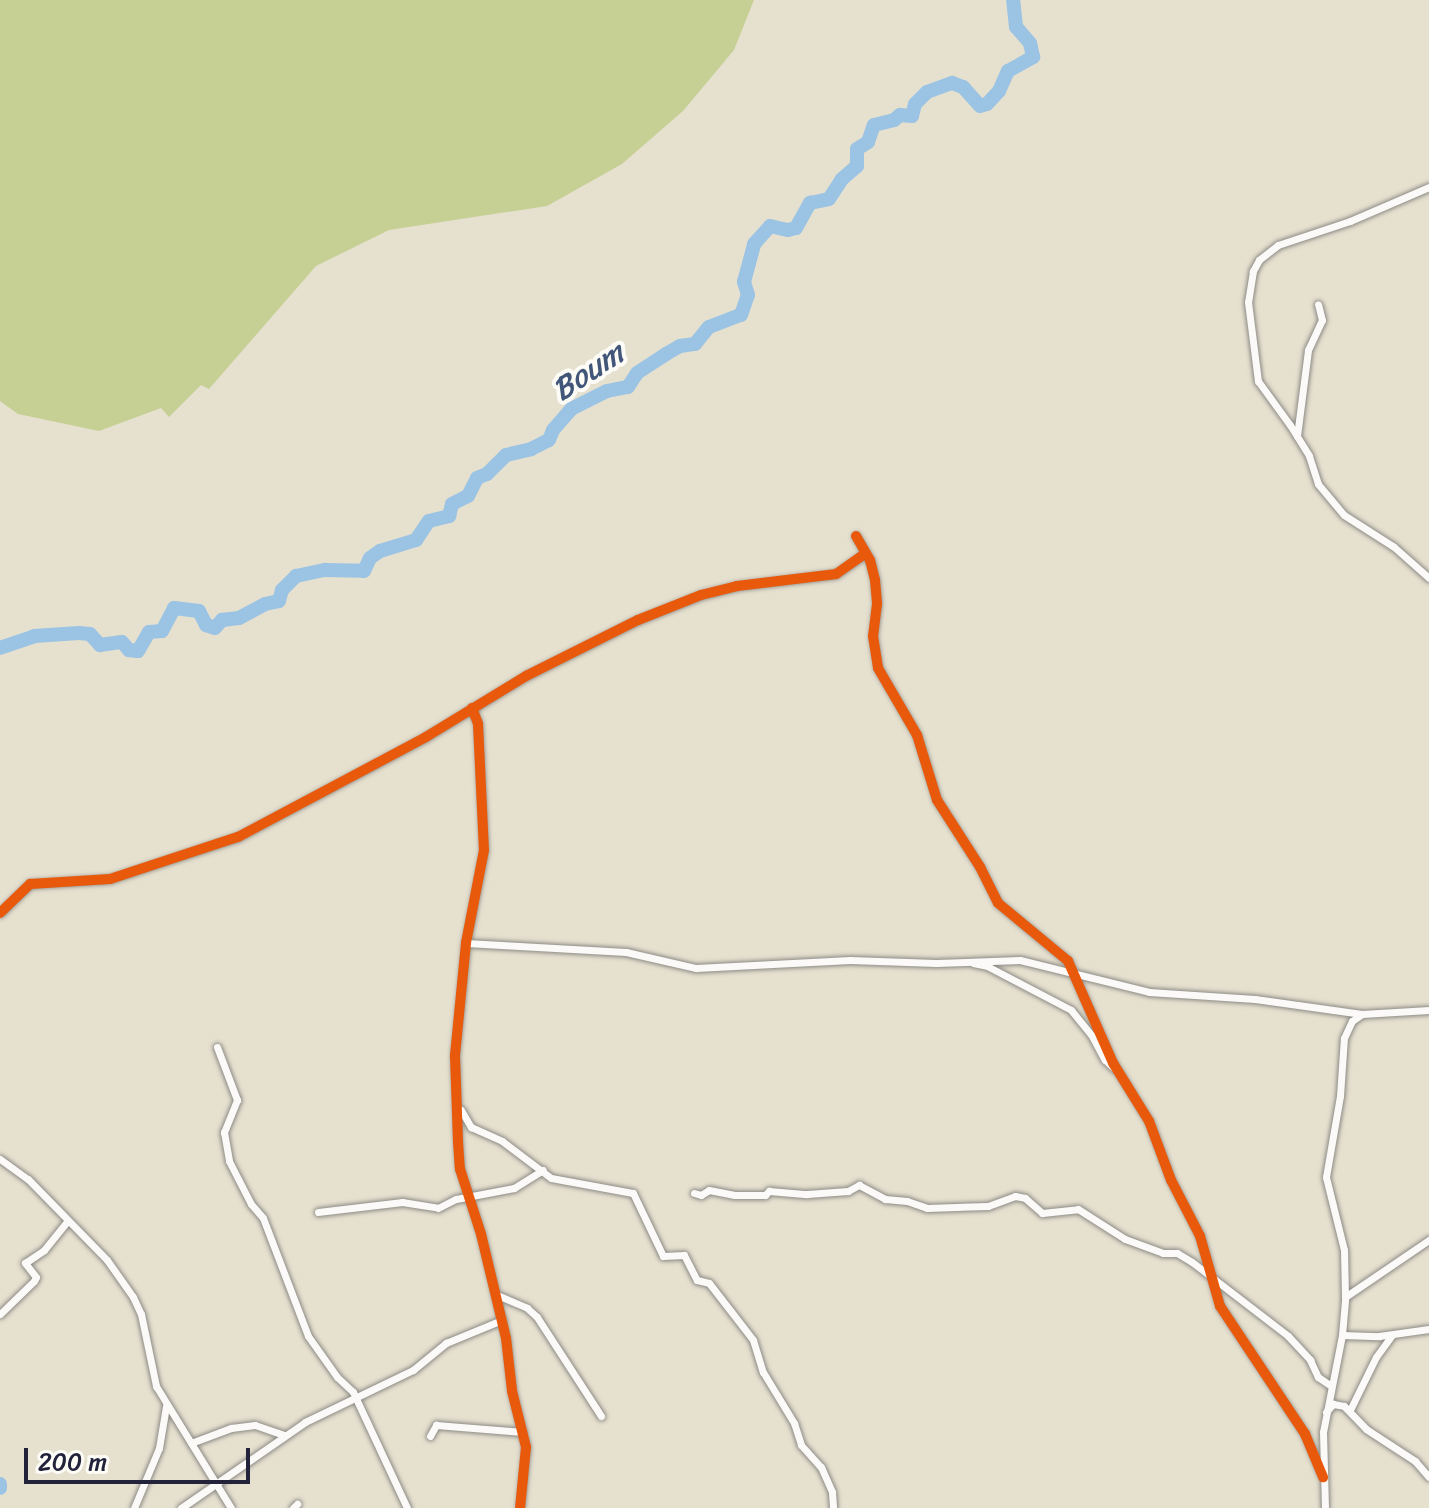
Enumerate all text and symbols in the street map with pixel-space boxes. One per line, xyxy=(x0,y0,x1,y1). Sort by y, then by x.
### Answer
water label: Boum xyxy=(545,334,631,410)
scale bar xyxy=(28,1432,254,1482)
text: 200 m xyxy=(38,1441,107,1483)

